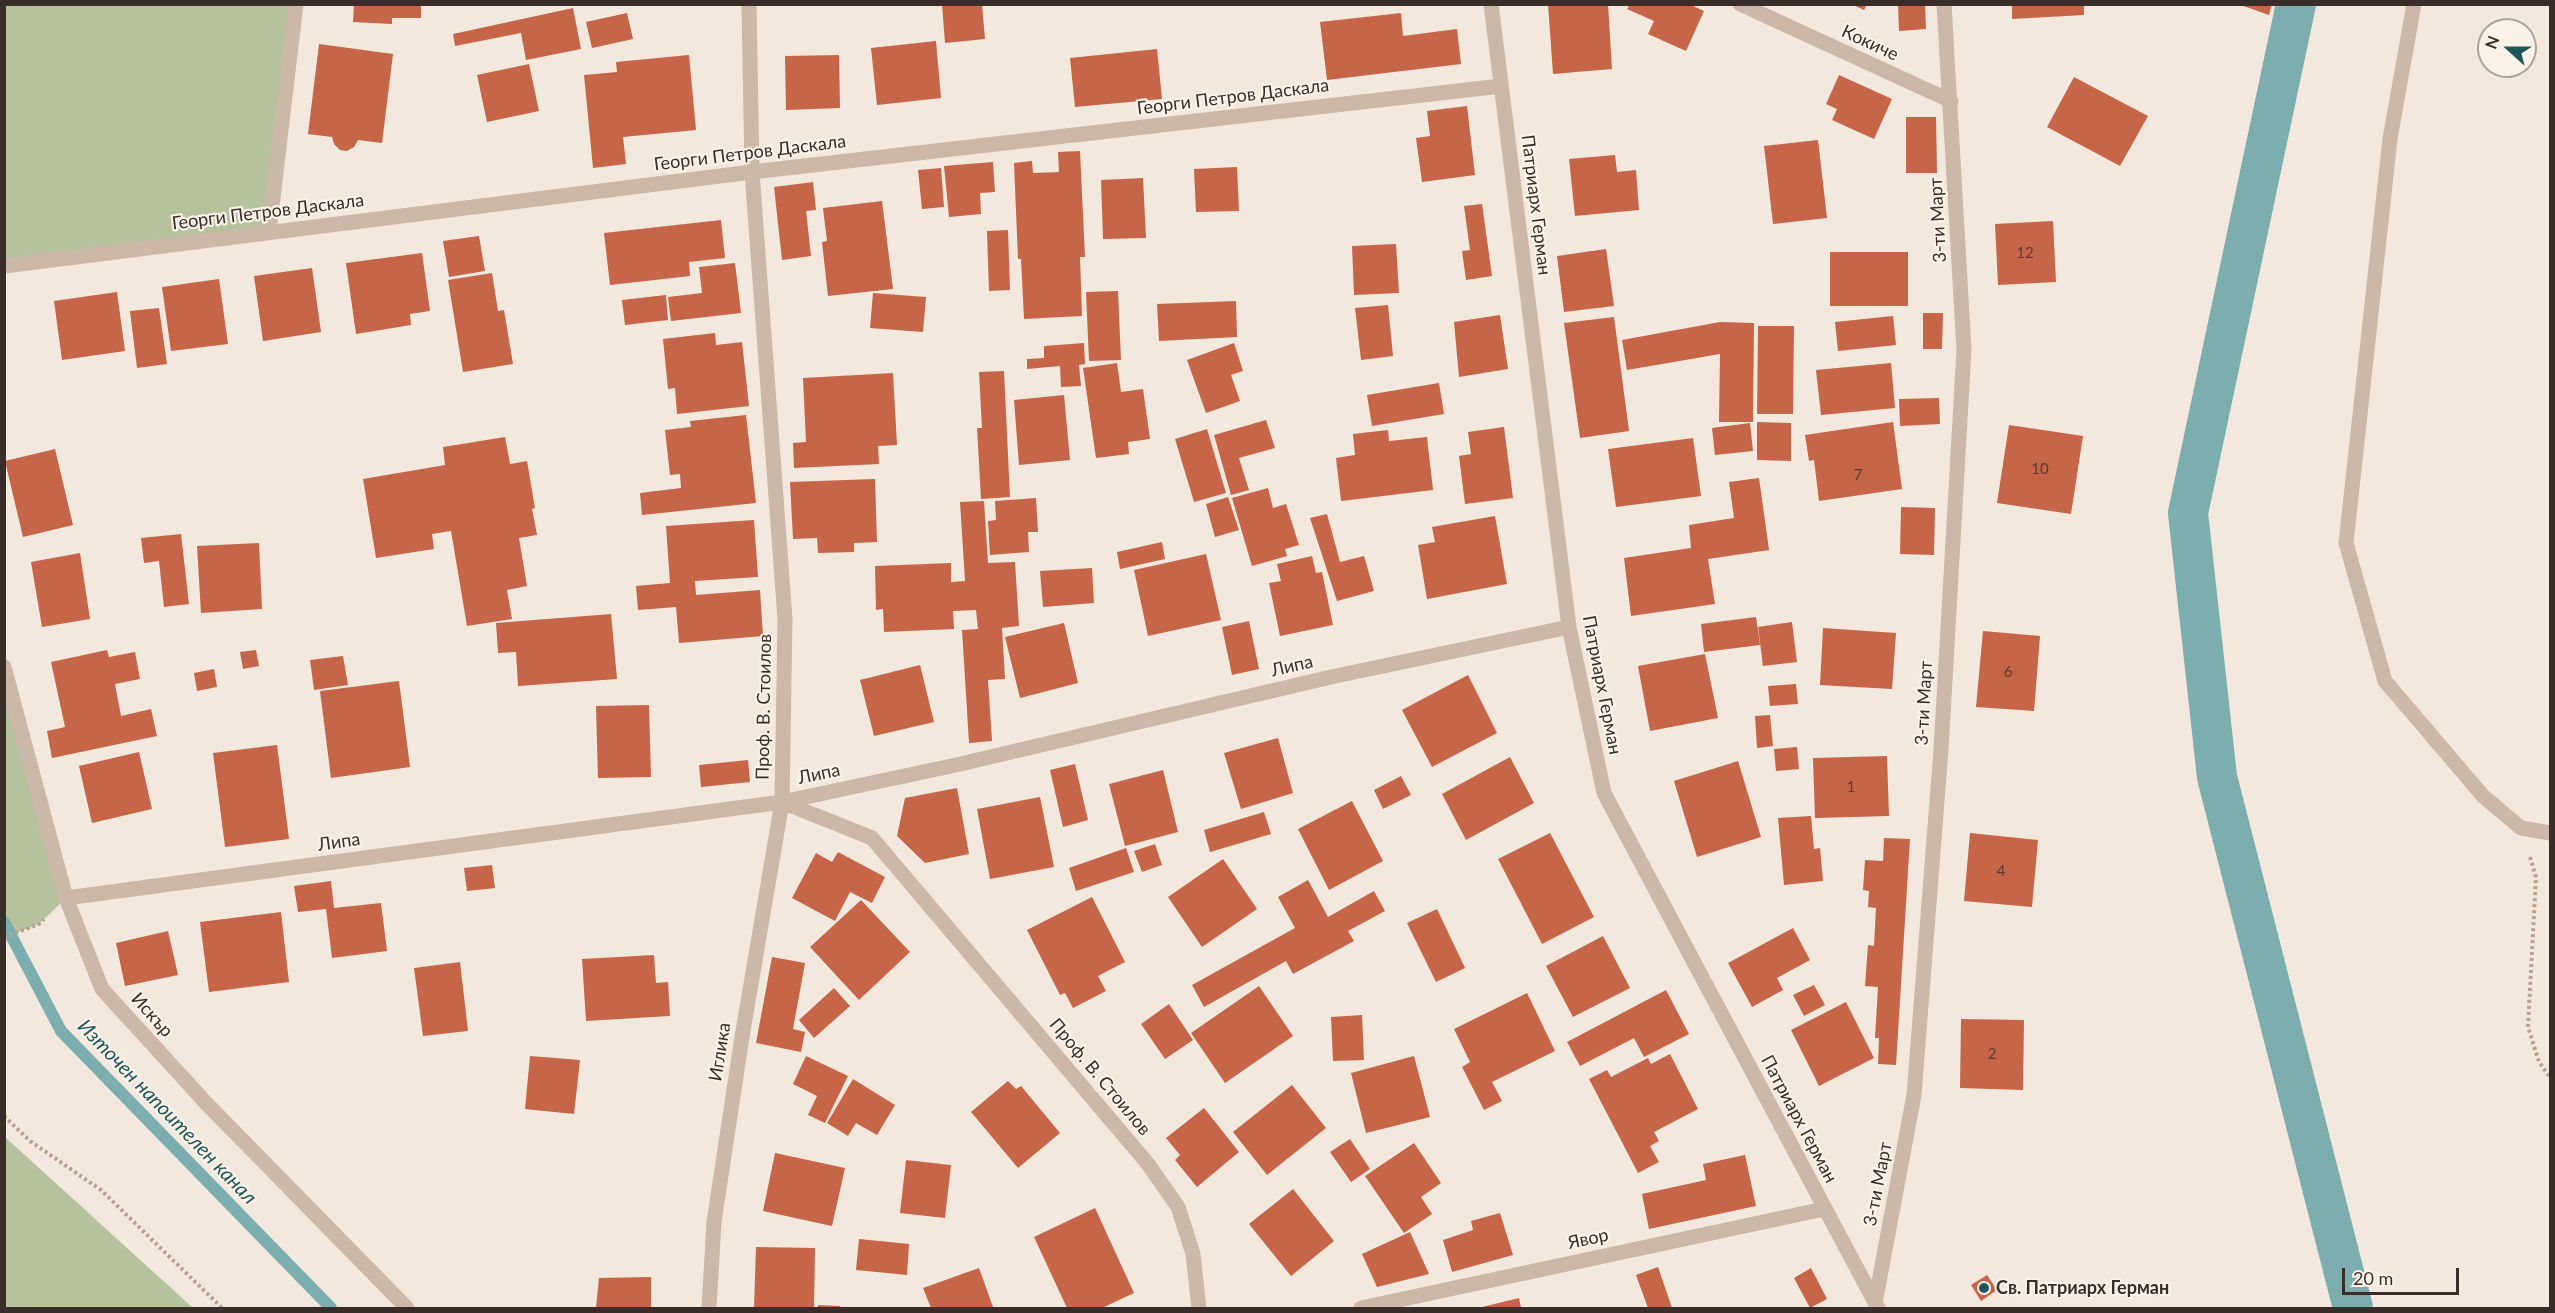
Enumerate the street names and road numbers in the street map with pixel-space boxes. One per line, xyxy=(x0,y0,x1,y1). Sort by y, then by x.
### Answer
street label: Кокиче xyxy=(1838,21,1902,65)
street label: Георги Петров Даскала xyxy=(1136,74,1330,120)
street label: Георги Петров Даскала xyxy=(653,130,847,176)
street label: Патриарх Герман xyxy=(1517,134,1555,276)
street label: 3-ти Март xyxy=(1925,177,1951,263)
street label: Георги Петров Даскала xyxy=(171,189,365,235)
street label: Патриарх Герман xyxy=(1578,614,1626,756)
street label: Проф. В. Стоилов xyxy=(752,634,776,780)
street label: Липа xyxy=(1269,651,1315,681)
street label: 3-ти Март xyxy=(1911,660,1937,746)
street label: Липа xyxy=(796,759,842,789)
street label: Липа xyxy=(317,828,361,856)
street label: Искър xyxy=(127,988,177,1042)
street label: Проф. В. Стоилов xyxy=(1045,1014,1155,1140)
street label: Иглика xyxy=(705,1021,735,1083)
street label: Патриарх Герман xyxy=(1756,1052,1842,1186)
street label: 3-ти Март xyxy=(1859,1140,1897,1228)
street label: Явор xyxy=(1566,1224,1610,1254)

